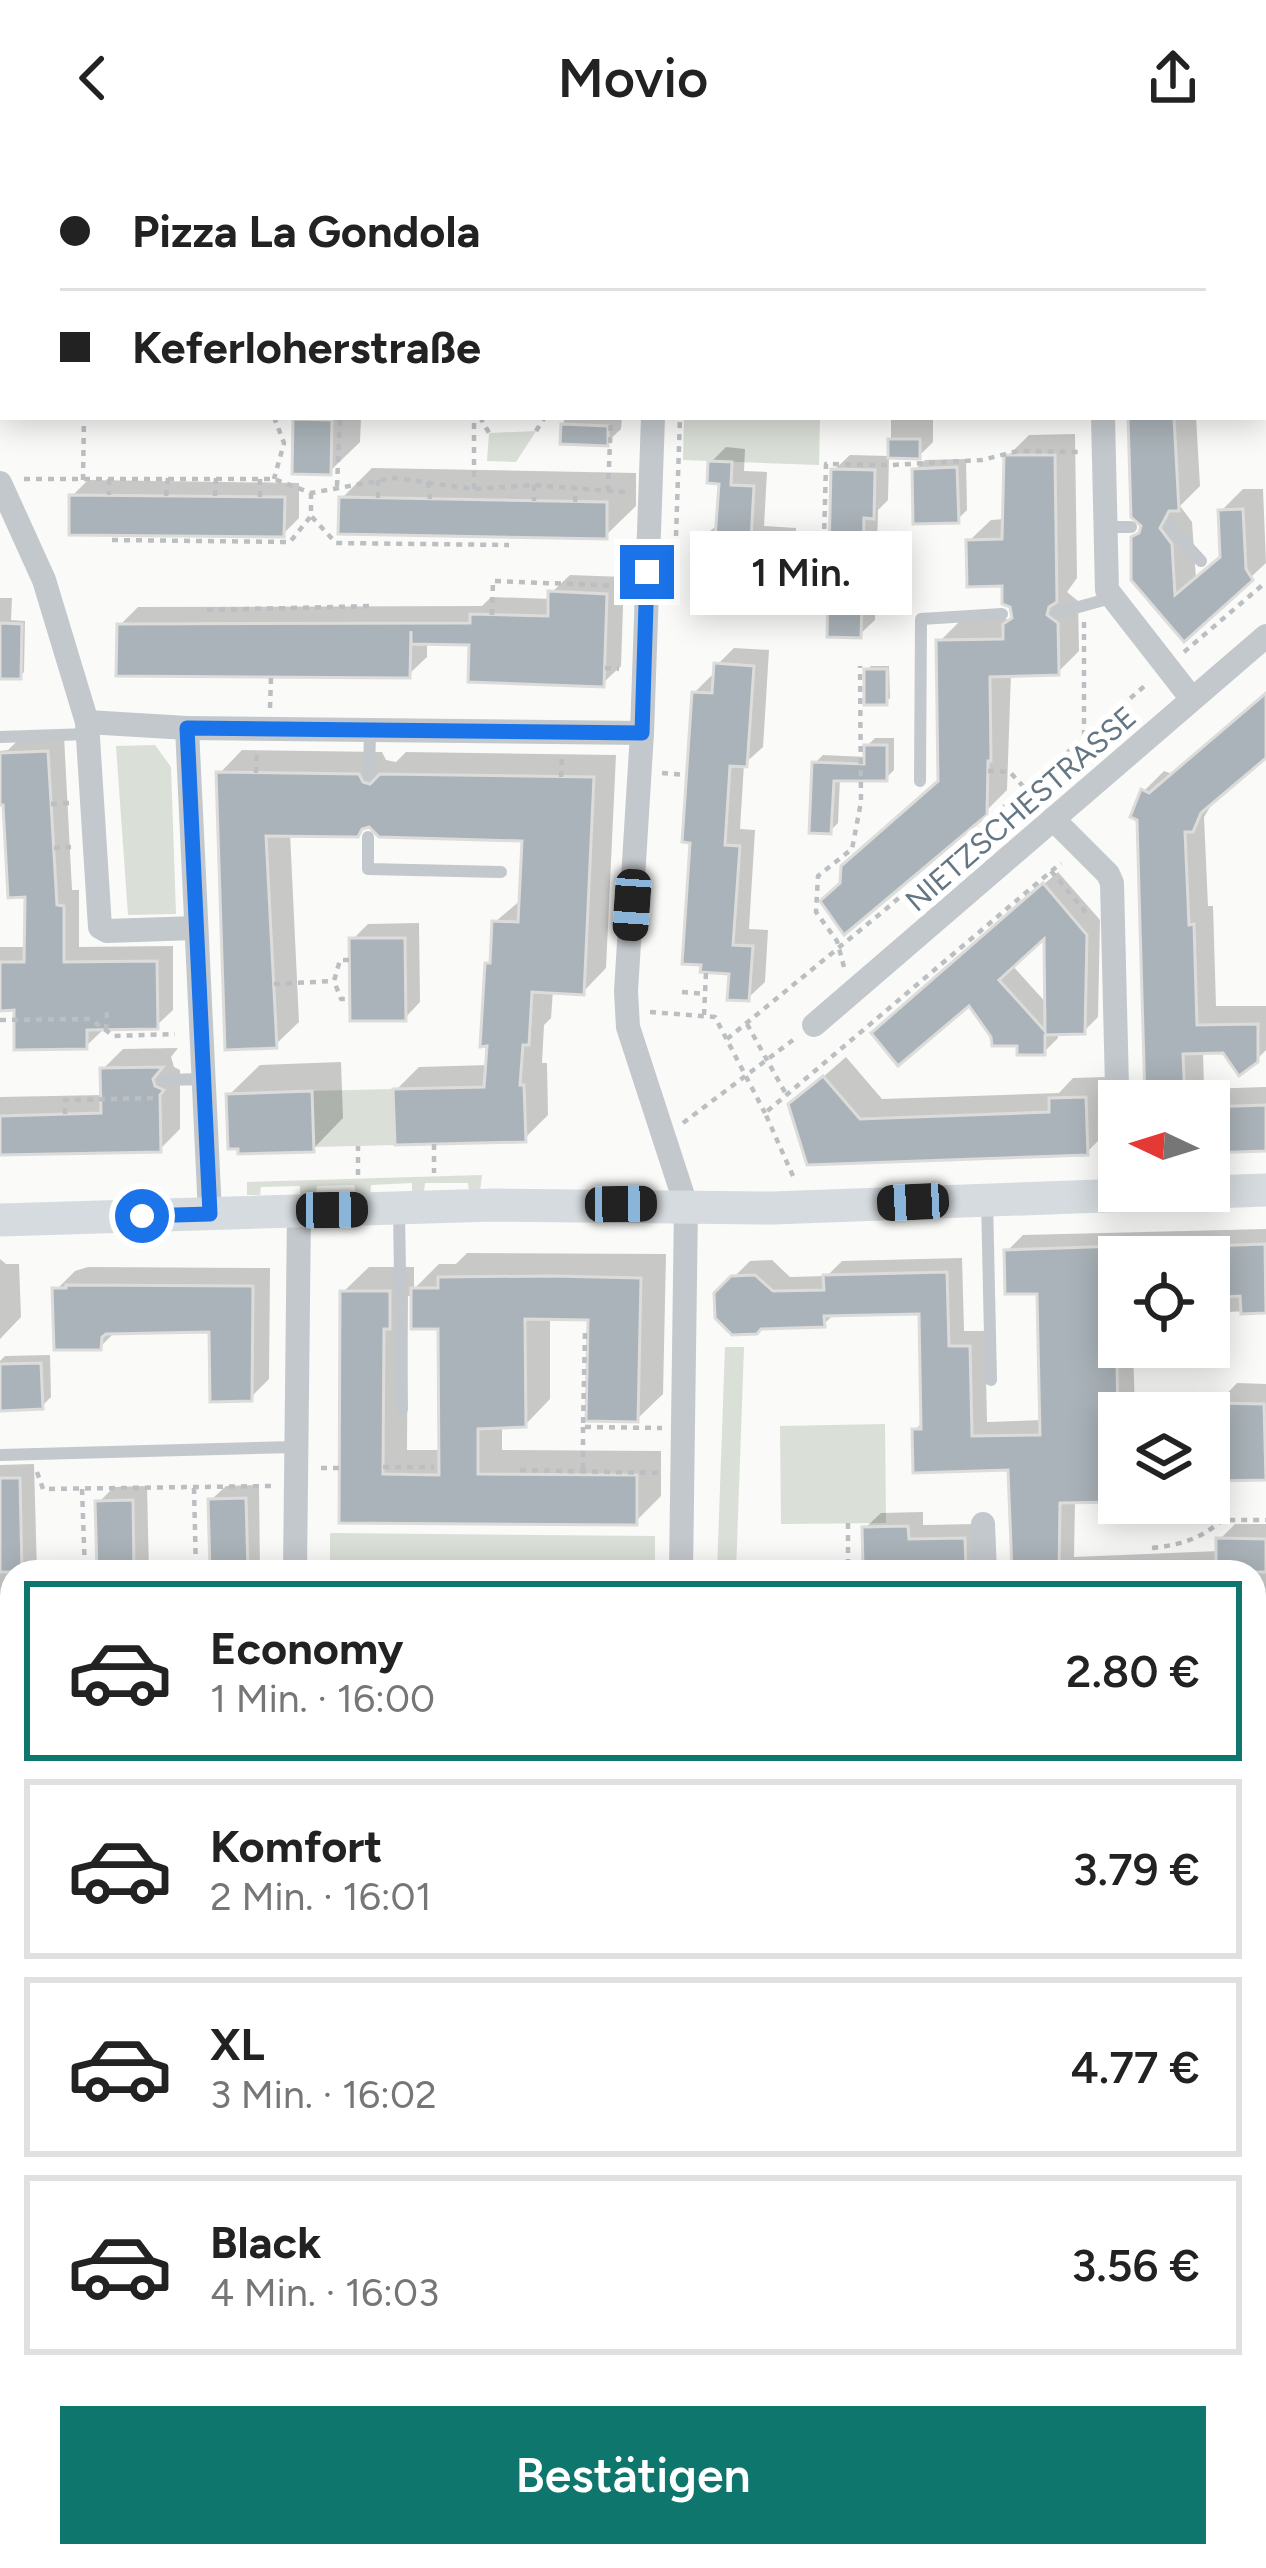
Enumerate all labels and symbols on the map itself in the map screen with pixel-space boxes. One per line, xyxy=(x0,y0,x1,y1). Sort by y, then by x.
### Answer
callout: 1 Min. xyxy=(689,530,911,614)
route end xyxy=(620,545,674,599)
street label: NIETZSCHESTRASSE xyxy=(898,698,1144,919)
car xyxy=(612,868,652,942)
north arrow xyxy=(1098,1080,1230,1212)
car xyxy=(876,1182,950,1222)
car xyxy=(585,1185,657,1223)
route start xyxy=(115,1189,169,1243)
car xyxy=(296,1191,368,1229)

